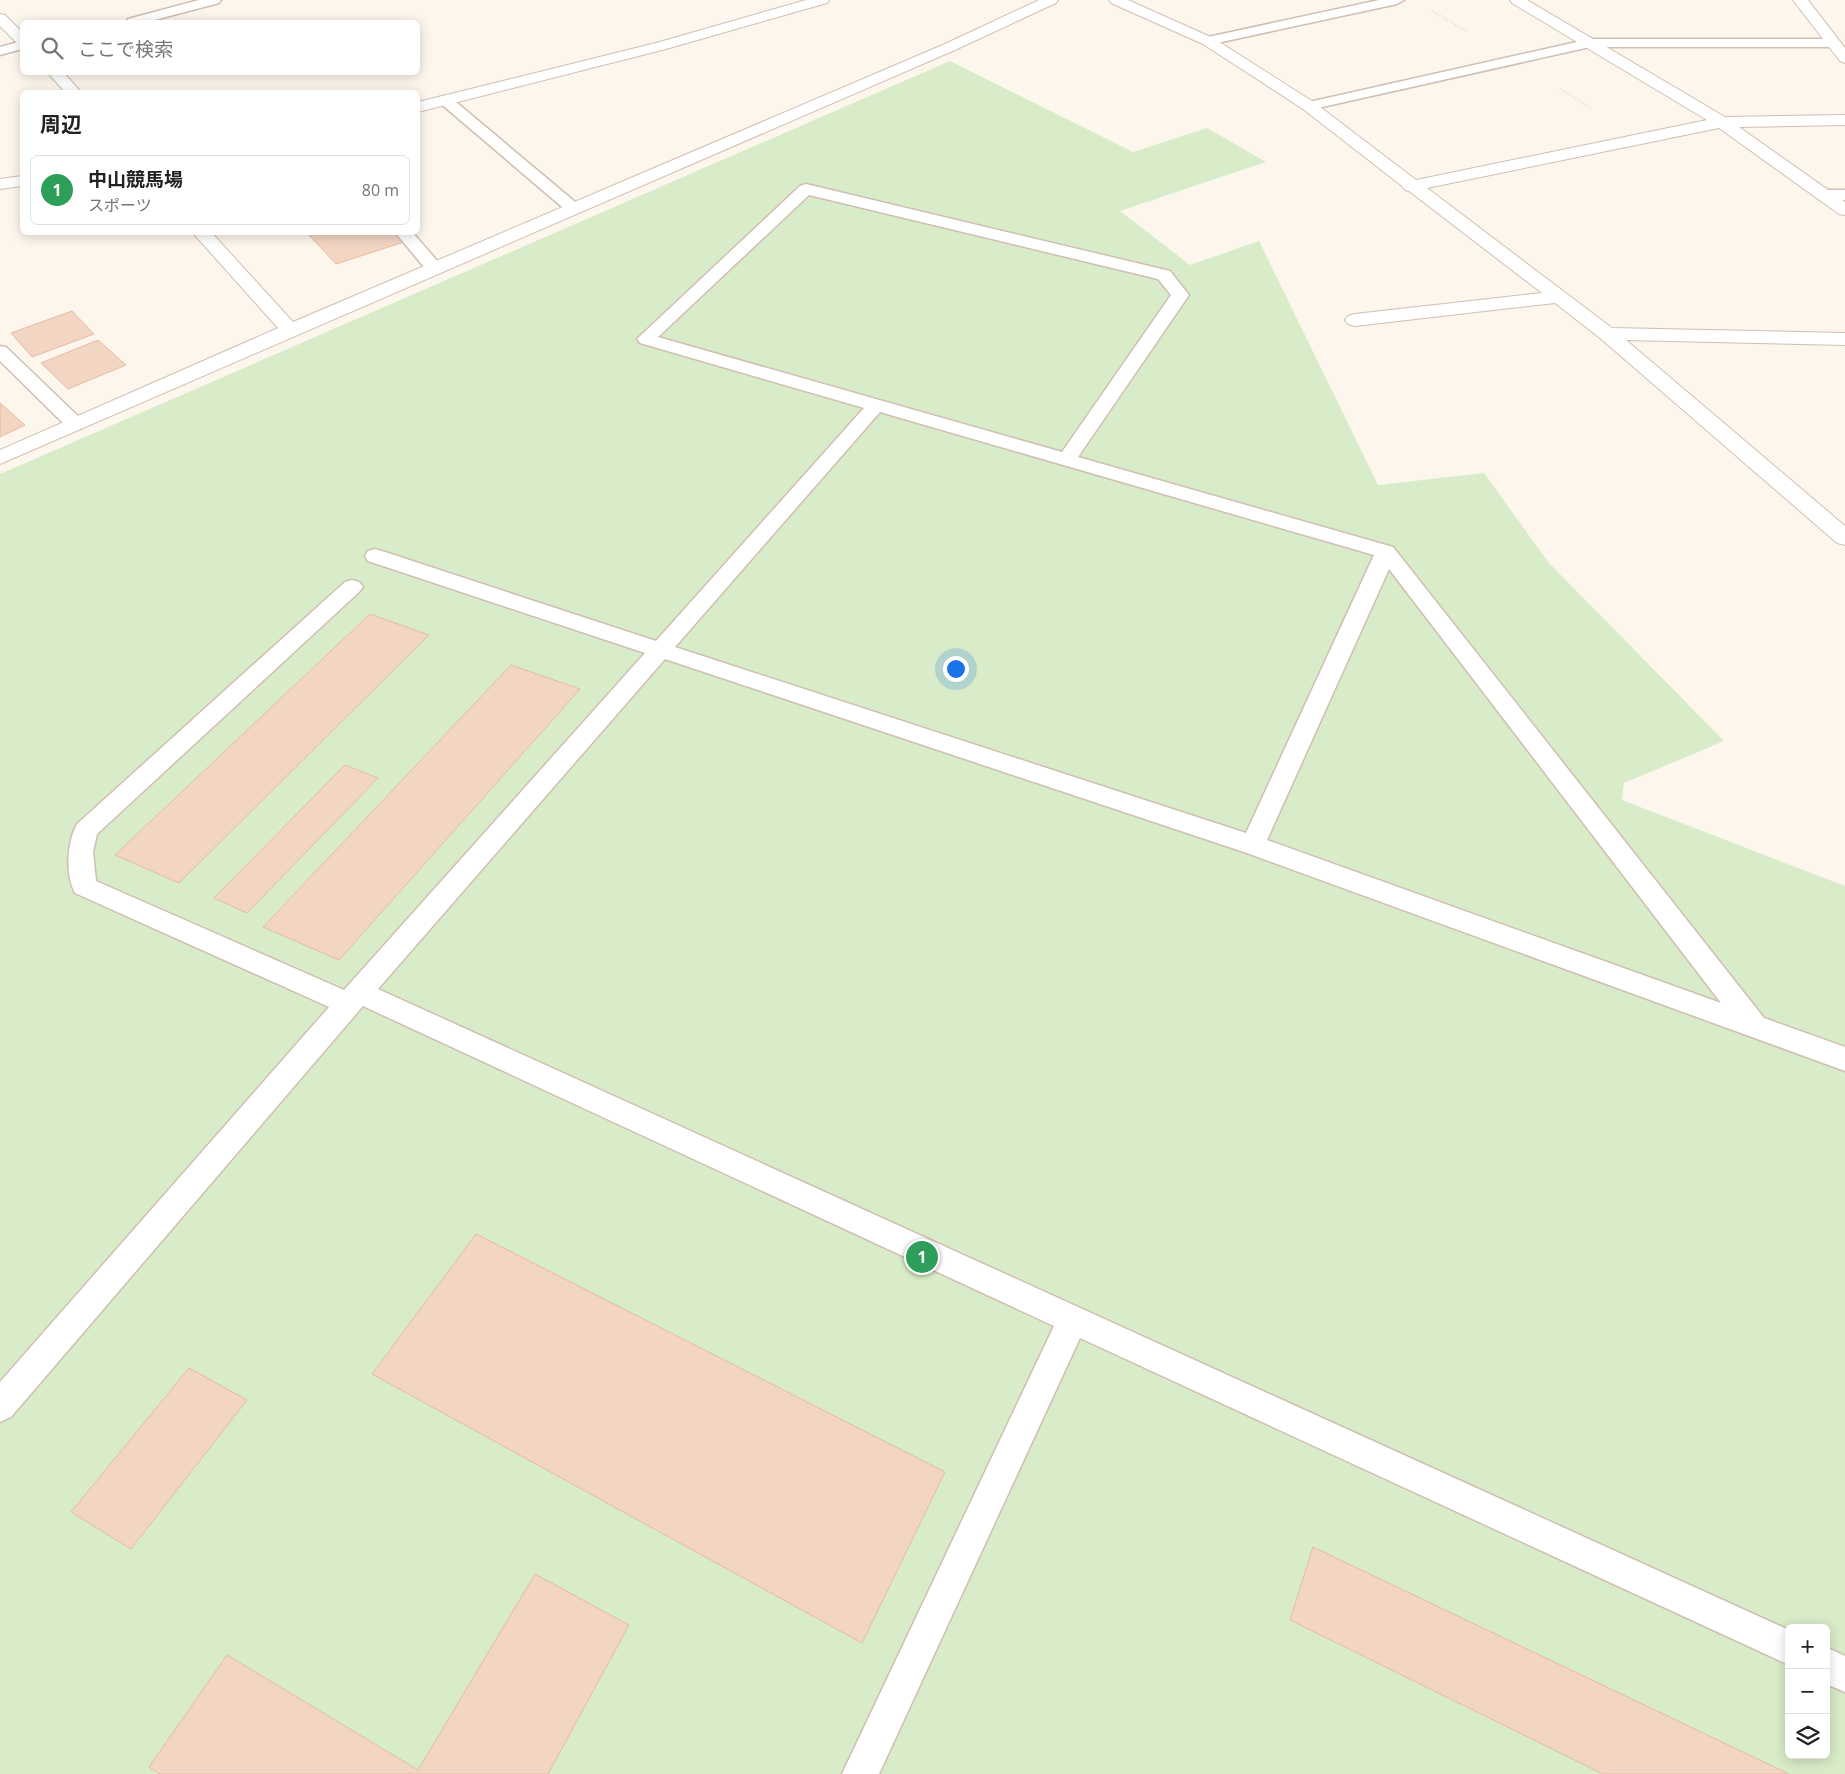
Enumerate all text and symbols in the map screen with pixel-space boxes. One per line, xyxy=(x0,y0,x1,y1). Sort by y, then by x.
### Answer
search box xyxy=(20,20,420,75)
icon: search xyxy=(38,34,66,62)
text: ここで検索 xyxy=(78,36,173,62)
text: 周辺 xyxy=(40,110,82,138)
text: 中山競馬場 xyxy=(88,166,183,192)
text: 1 xyxy=(52,179,62,201)
text: 80 m xyxy=(362,179,399,201)
text: スポーツ xyxy=(88,194,152,216)
your location xyxy=(943,656,969,682)
pin: 1 xyxy=(906,1238,938,1276)
map controls xyxy=(1785,1624,1830,1759)
button: + xyxy=(1785,1624,1830,1669)
button: − xyxy=(1785,1669,1830,1714)
button: layers xyxy=(1785,1714,1830,1759)

